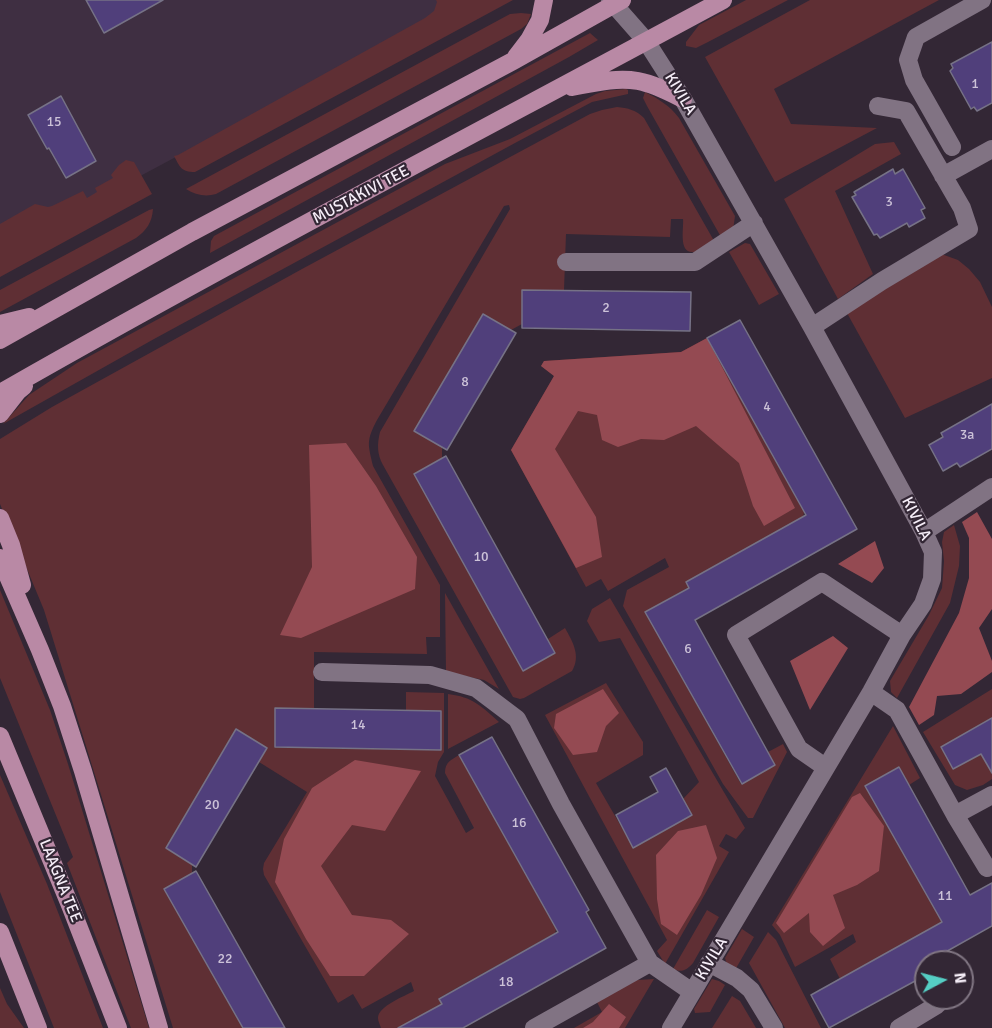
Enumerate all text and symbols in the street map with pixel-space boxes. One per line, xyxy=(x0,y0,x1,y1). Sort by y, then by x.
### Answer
street label: KIVILA xyxy=(660,69,700,119)
house number: 1 xyxy=(971,76,979,92)
house number: 15 xyxy=(46,114,62,130)
street label: MUSTAKIVI TEE xyxy=(310,162,412,228)
house number: 3 xyxy=(885,194,893,210)
house number: 2 xyxy=(602,300,610,316)
house number: 8 xyxy=(461,374,469,390)
house number: 4 xyxy=(763,399,771,415)
house number: 3a xyxy=(960,427,974,443)
street label: KIVILA xyxy=(897,494,935,544)
house number: 10 xyxy=(473,549,489,565)
house number: 6 xyxy=(684,641,692,657)
house number: 14 xyxy=(350,717,366,733)
house number: 20 xyxy=(204,797,220,813)
house number: 16 xyxy=(511,815,527,831)
street label: LAAGNA TEE xyxy=(35,837,85,925)
house number: 11 xyxy=(937,888,953,904)
street label: KIVILA xyxy=(692,934,732,984)
north arrow xyxy=(914,950,974,1010)
house number: 22 xyxy=(217,951,233,967)
text: N xyxy=(949,971,970,985)
house number: 18 xyxy=(498,974,514,990)

